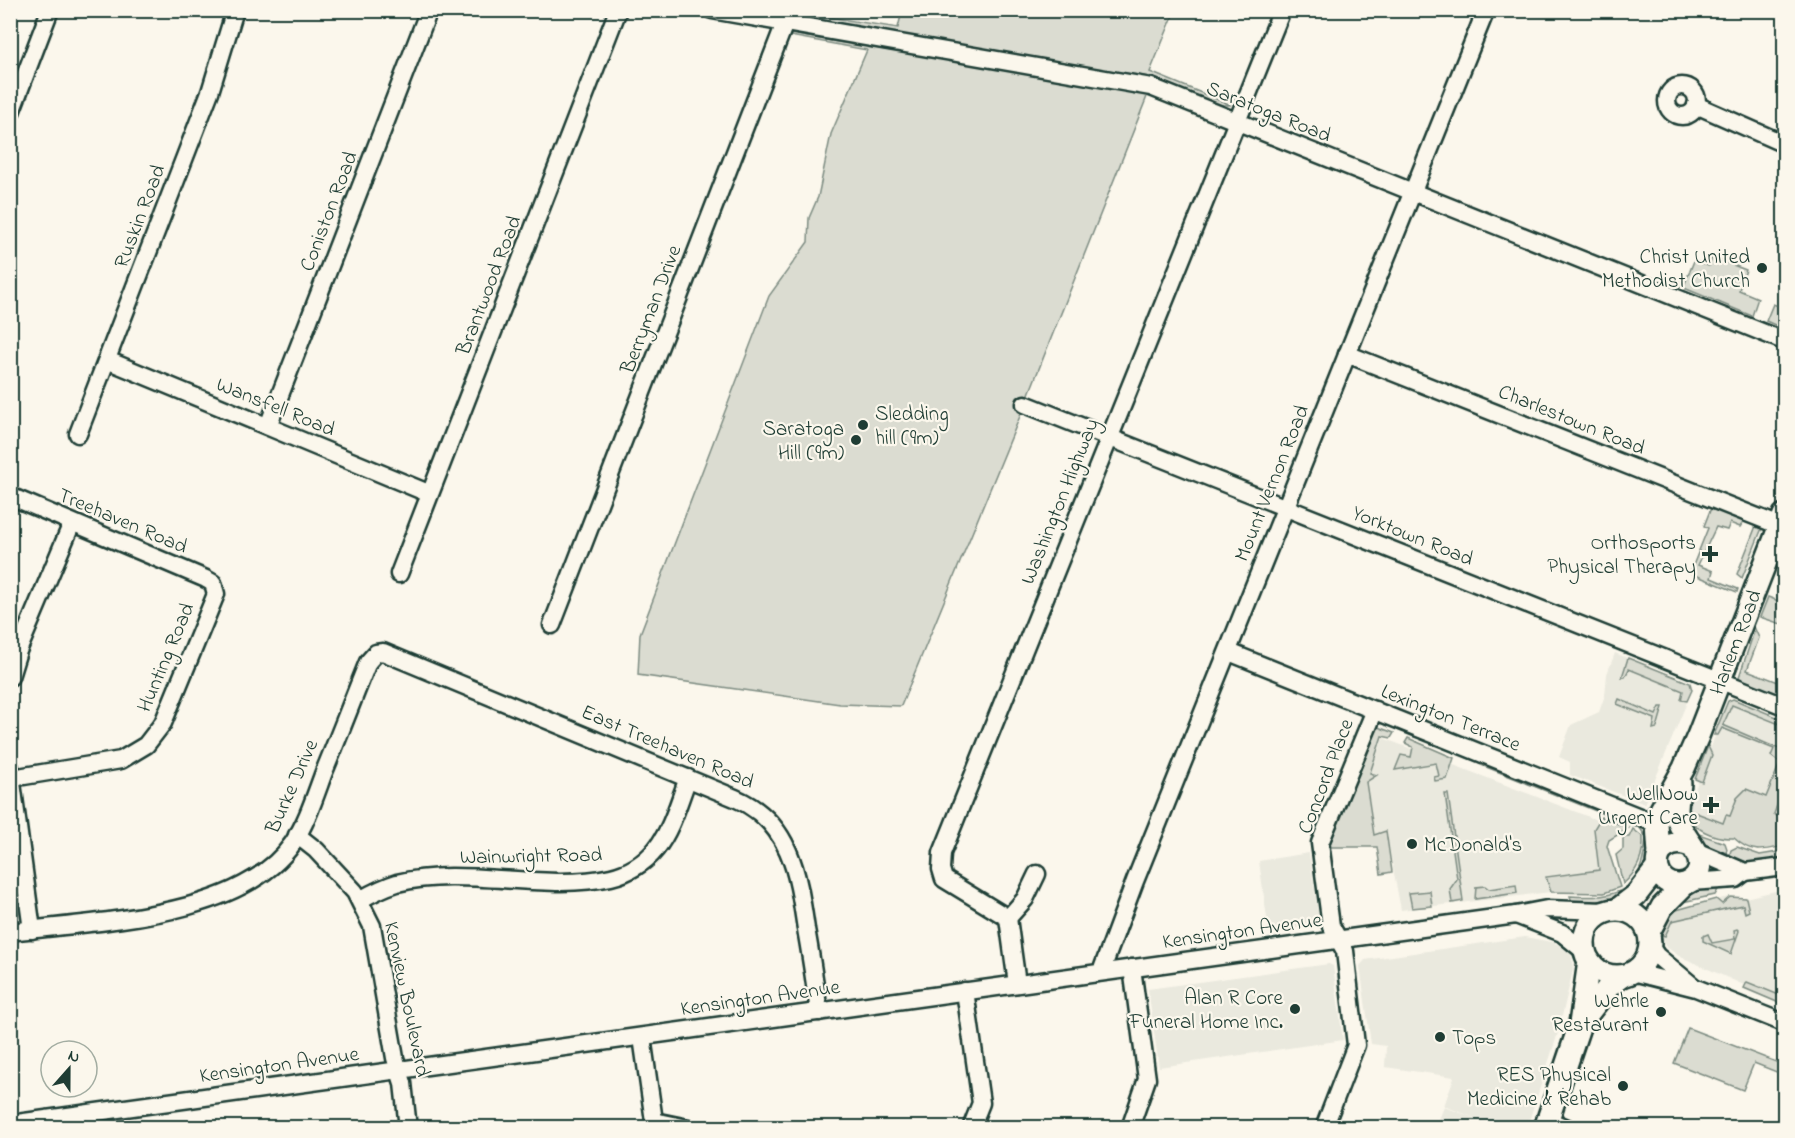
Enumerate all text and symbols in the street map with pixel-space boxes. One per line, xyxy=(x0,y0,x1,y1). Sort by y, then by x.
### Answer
street label: Saratoga Road xyxy=(1201,74,1335,153)
street label: Coniston Road xyxy=(293,147,367,276)
street label: Ruskin Road xyxy=(107,161,174,273)
street label: Brantwood Road xyxy=(449,211,530,361)
street label: Berryman Drive xyxy=(613,241,692,380)
place label: Christ United Methodist Church xyxy=(1602,243,1750,297)
marker: Christ United Methodist Church xyxy=(1755,261,1769,275)
street label: Wansfell Road xyxy=(211,370,339,445)
street label: Charlestown Road xyxy=(1493,378,1649,464)
place label: Sledding hill (9m) xyxy=(875,400,949,454)
street label: Mount Vernon Road xyxy=(1228,401,1318,567)
street label: Washington Highway xyxy=(1014,414,1110,590)
place label: Saratoga Hill (9m) xyxy=(763,415,844,469)
marker: Sledding hill (9m) xyxy=(856,418,870,432)
marker: Saratoga Hill (9m) xyxy=(849,433,863,447)
street label: Treehaven Road xyxy=(53,481,192,563)
street label: Yorktown Road xyxy=(1347,499,1478,575)
place label: Orthosports Physical Therapy xyxy=(1547,529,1696,585)
marker: Orthosports Physical Therapy xyxy=(1701,545,1719,563)
street label: Harlem Road xyxy=(1703,586,1771,700)
street label: Hunting Road xyxy=(130,598,205,718)
street label: Lexington Terrace xyxy=(1375,677,1525,763)
street label: East Treehaven Road xyxy=(576,698,758,798)
street label: Concord Place xyxy=(1291,714,1363,839)
street label: Burke Drive xyxy=(258,734,327,840)
place label: WellNow Urgent Care xyxy=(1598,780,1699,836)
marker: WellNow Urgent Care xyxy=(1702,796,1720,814)
place label: McDonald's xyxy=(1424,831,1522,861)
marker: McDonald's xyxy=(1405,837,1419,851)
street label: Wainwright Road xyxy=(460,841,603,875)
street label: Kensington Avenue xyxy=(1161,906,1325,960)
street label: Kenview Boulevard xyxy=(375,919,437,1080)
street label: Kensington Avenue xyxy=(679,973,843,1027)
place label: Alan R Core Funeral Home Inc. xyxy=(1129,984,1284,1038)
place label: Wehrle Restaurant xyxy=(1552,987,1650,1041)
marker: Alan R Core Funeral Home Inc. xyxy=(1288,1002,1302,1016)
marker: Wehrle Restaurant xyxy=(1654,1005,1668,1019)
place label: Tops xyxy=(1452,1024,1496,1054)
marker: Tops xyxy=(1433,1030,1447,1044)
north arrow xyxy=(39,1039,99,1099)
street label: Kensington Avenue xyxy=(198,1040,362,1094)
text: N xyxy=(64,1044,83,1070)
place label: RES Physical Medicine & Rehab xyxy=(1467,1061,1611,1115)
marker: RES Physical Medicine & Rehab xyxy=(1616,1079,1630,1093)

